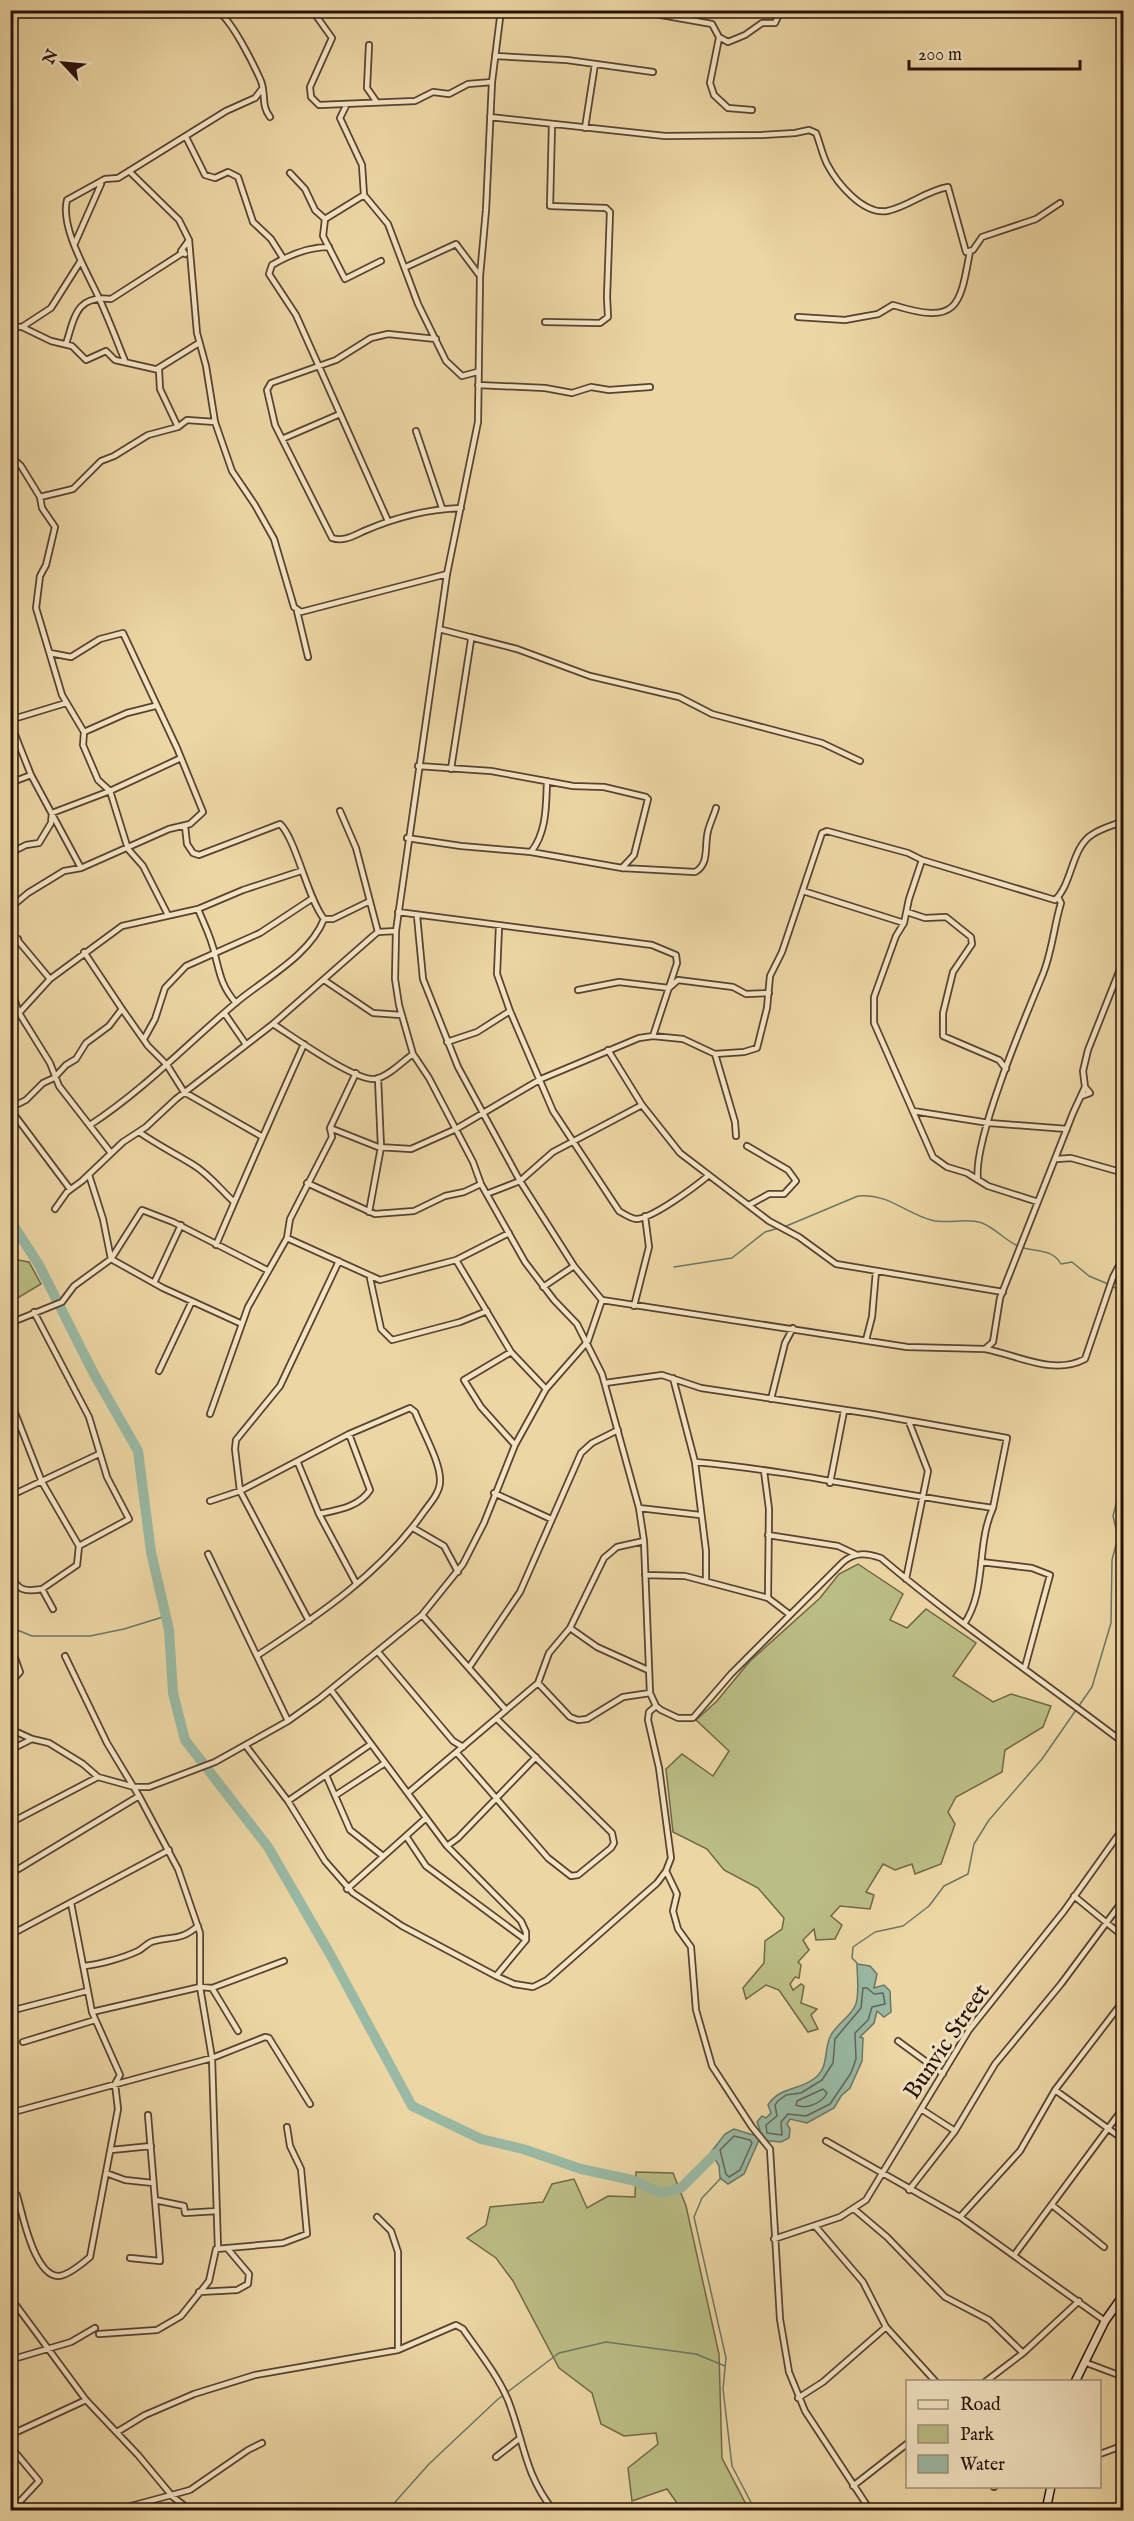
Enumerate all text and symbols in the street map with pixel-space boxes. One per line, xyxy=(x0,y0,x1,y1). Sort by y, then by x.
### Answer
north arrow xyxy=(33,33,93,93)
scale bar xyxy=(909,33,1080,71)
text: 200 m xyxy=(918,44,962,67)
text: N xyxy=(39,47,63,69)
street label: Bunvic Street xyxy=(897,1978,997,2106)
legend xyxy=(906,2380,1101,2488)
text: Road xyxy=(960,2394,1001,2417)
text: Park xyxy=(960,2424,995,2447)
text: Water xyxy=(960,2454,1005,2477)

